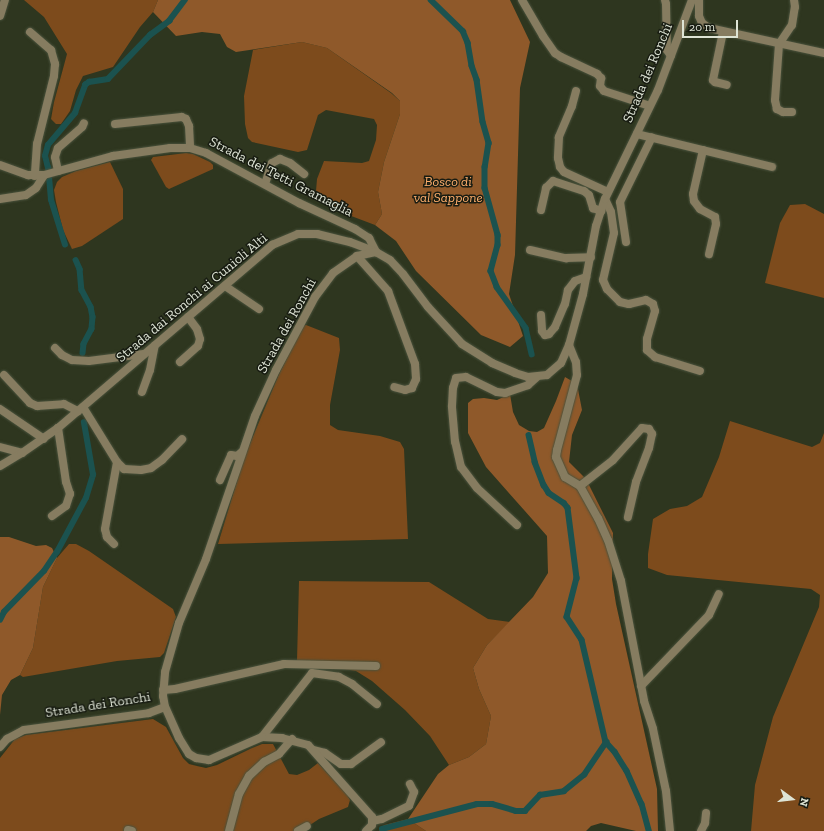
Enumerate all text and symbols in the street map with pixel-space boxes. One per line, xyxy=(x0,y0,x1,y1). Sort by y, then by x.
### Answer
scale bar xyxy=(684,12,740,38)
text: 20 m xyxy=(689,20,715,34)
street label: Strada dei Ronchi xyxy=(620,21,676,125)
street label: Strada dei Tetti Gramaglia xyxy=(206,133,356,221)
park label: Bosco di val Sappone xyxy=(413,174,483,206)
street label: Strada dai Ronchi ai Cunioli Alti xyxy=(113,230,271,366)
street label: Strada dei Ronchi xyxy=(254,275,320,377)
street label: Strada dei Ronchi xyxy=(44,688,152,722)
north arrow xyxy=(772,779,812,819)
text: N xyxy=(797,797,811,808)

